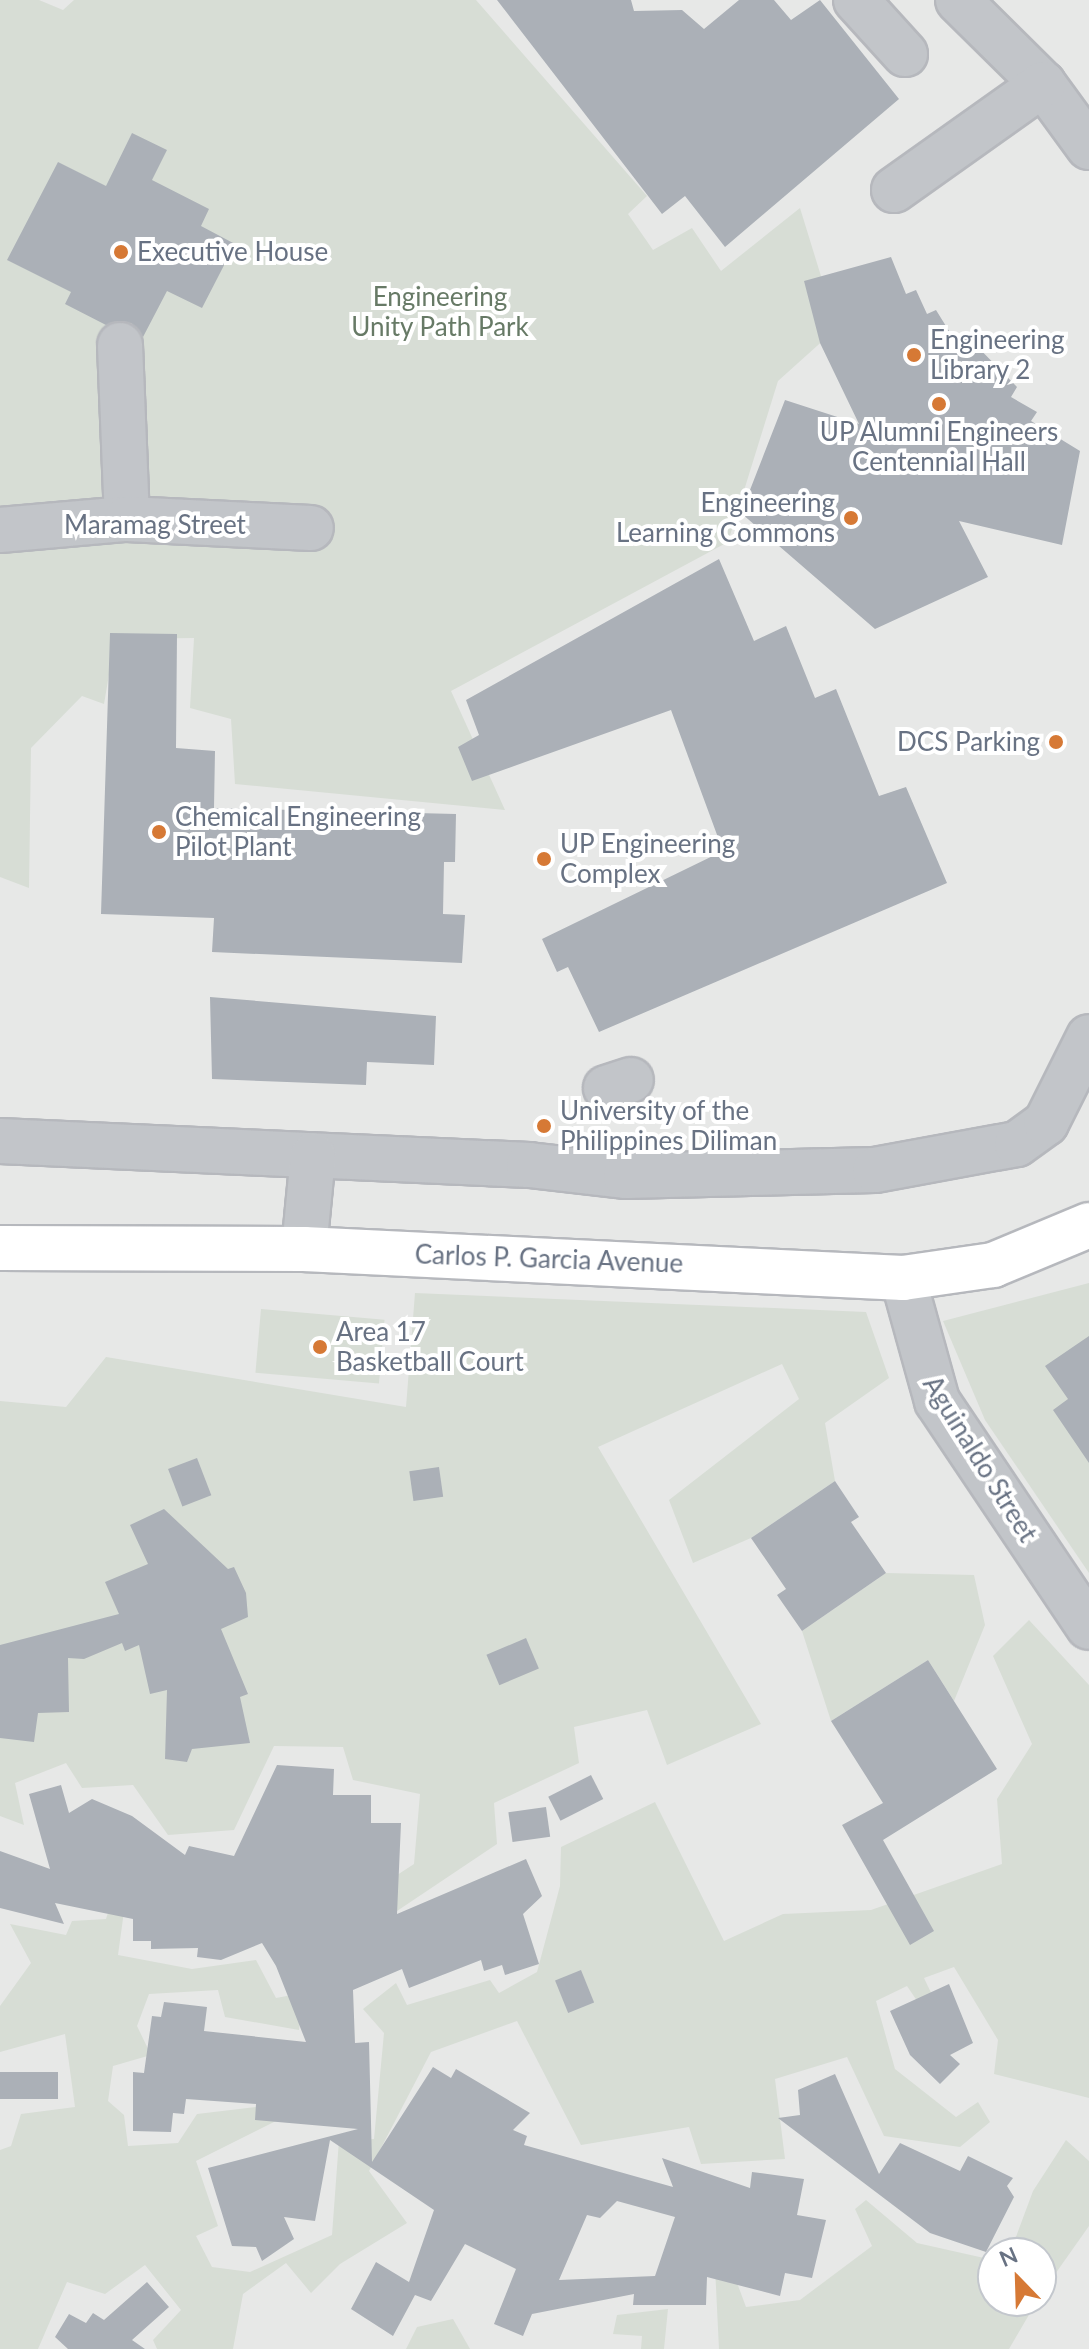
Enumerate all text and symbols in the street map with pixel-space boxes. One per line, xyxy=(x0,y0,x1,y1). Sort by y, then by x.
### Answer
place label: Executive House xyxy=(137,236,328,268)
marker: Executive House xyxy=(112,243,130,261)
park label: Engineering Unity Path Park xyxy=(351,281,529,342)
place label: Engineering Library 2 xyxy=(930,324,1065,386)
marker: Engineering Library 2 xyxy=(905,346,923,364)
marker: UP Alumni Engineers Centennial Hall xyxy=(930,395,948,413)
place label: UP Alumni Engineers Centennial Hall xyxy=(819,416,1059,478)
place label: Engineering Learning Commons xyxy=(616,487,835,548)
street label: Maramag Street xyxy=(64,509,246,541)
marker: Engineering Learning Commons xyxy=(842,509,860,527)
place label: DCS Parking xyxy=(897,726,1040,758)
marker: DCS Parking xyxy=(1047,733,1065,751)
place label: Chemical Engineering Pilot Plant xyxy=(175,801,421,862)
marker: Chemical Engineering Pilot Plant xyxy=(150,823,168,841)
place label: UP Engineering Complex xyxy=(560,828,736,890)
marker: UP Engineering Complex xyxy=(535,850,553,868)
place label: University of the Philippines Diliman xyxy=(560,1095,777,1156)
marker: University of the Philippines Diliman xyxy=(535,1117,553,1135)
street label: Carlos P. Garcia Avenue xyxy=(414,1239,684,1279)
place label: Area 17 Basketball Court xyxy=(336,1316,524,1378)
marker: Area 17 Basketball Court xyxy=(311,1338,329,1356)
street label: Aguinaldo Street xyxy=(916,1370,1044,1548)
north arrow xyxy=(977,2237,1057,2317)
text: N xyxy=(995,2241,1021,2272)

